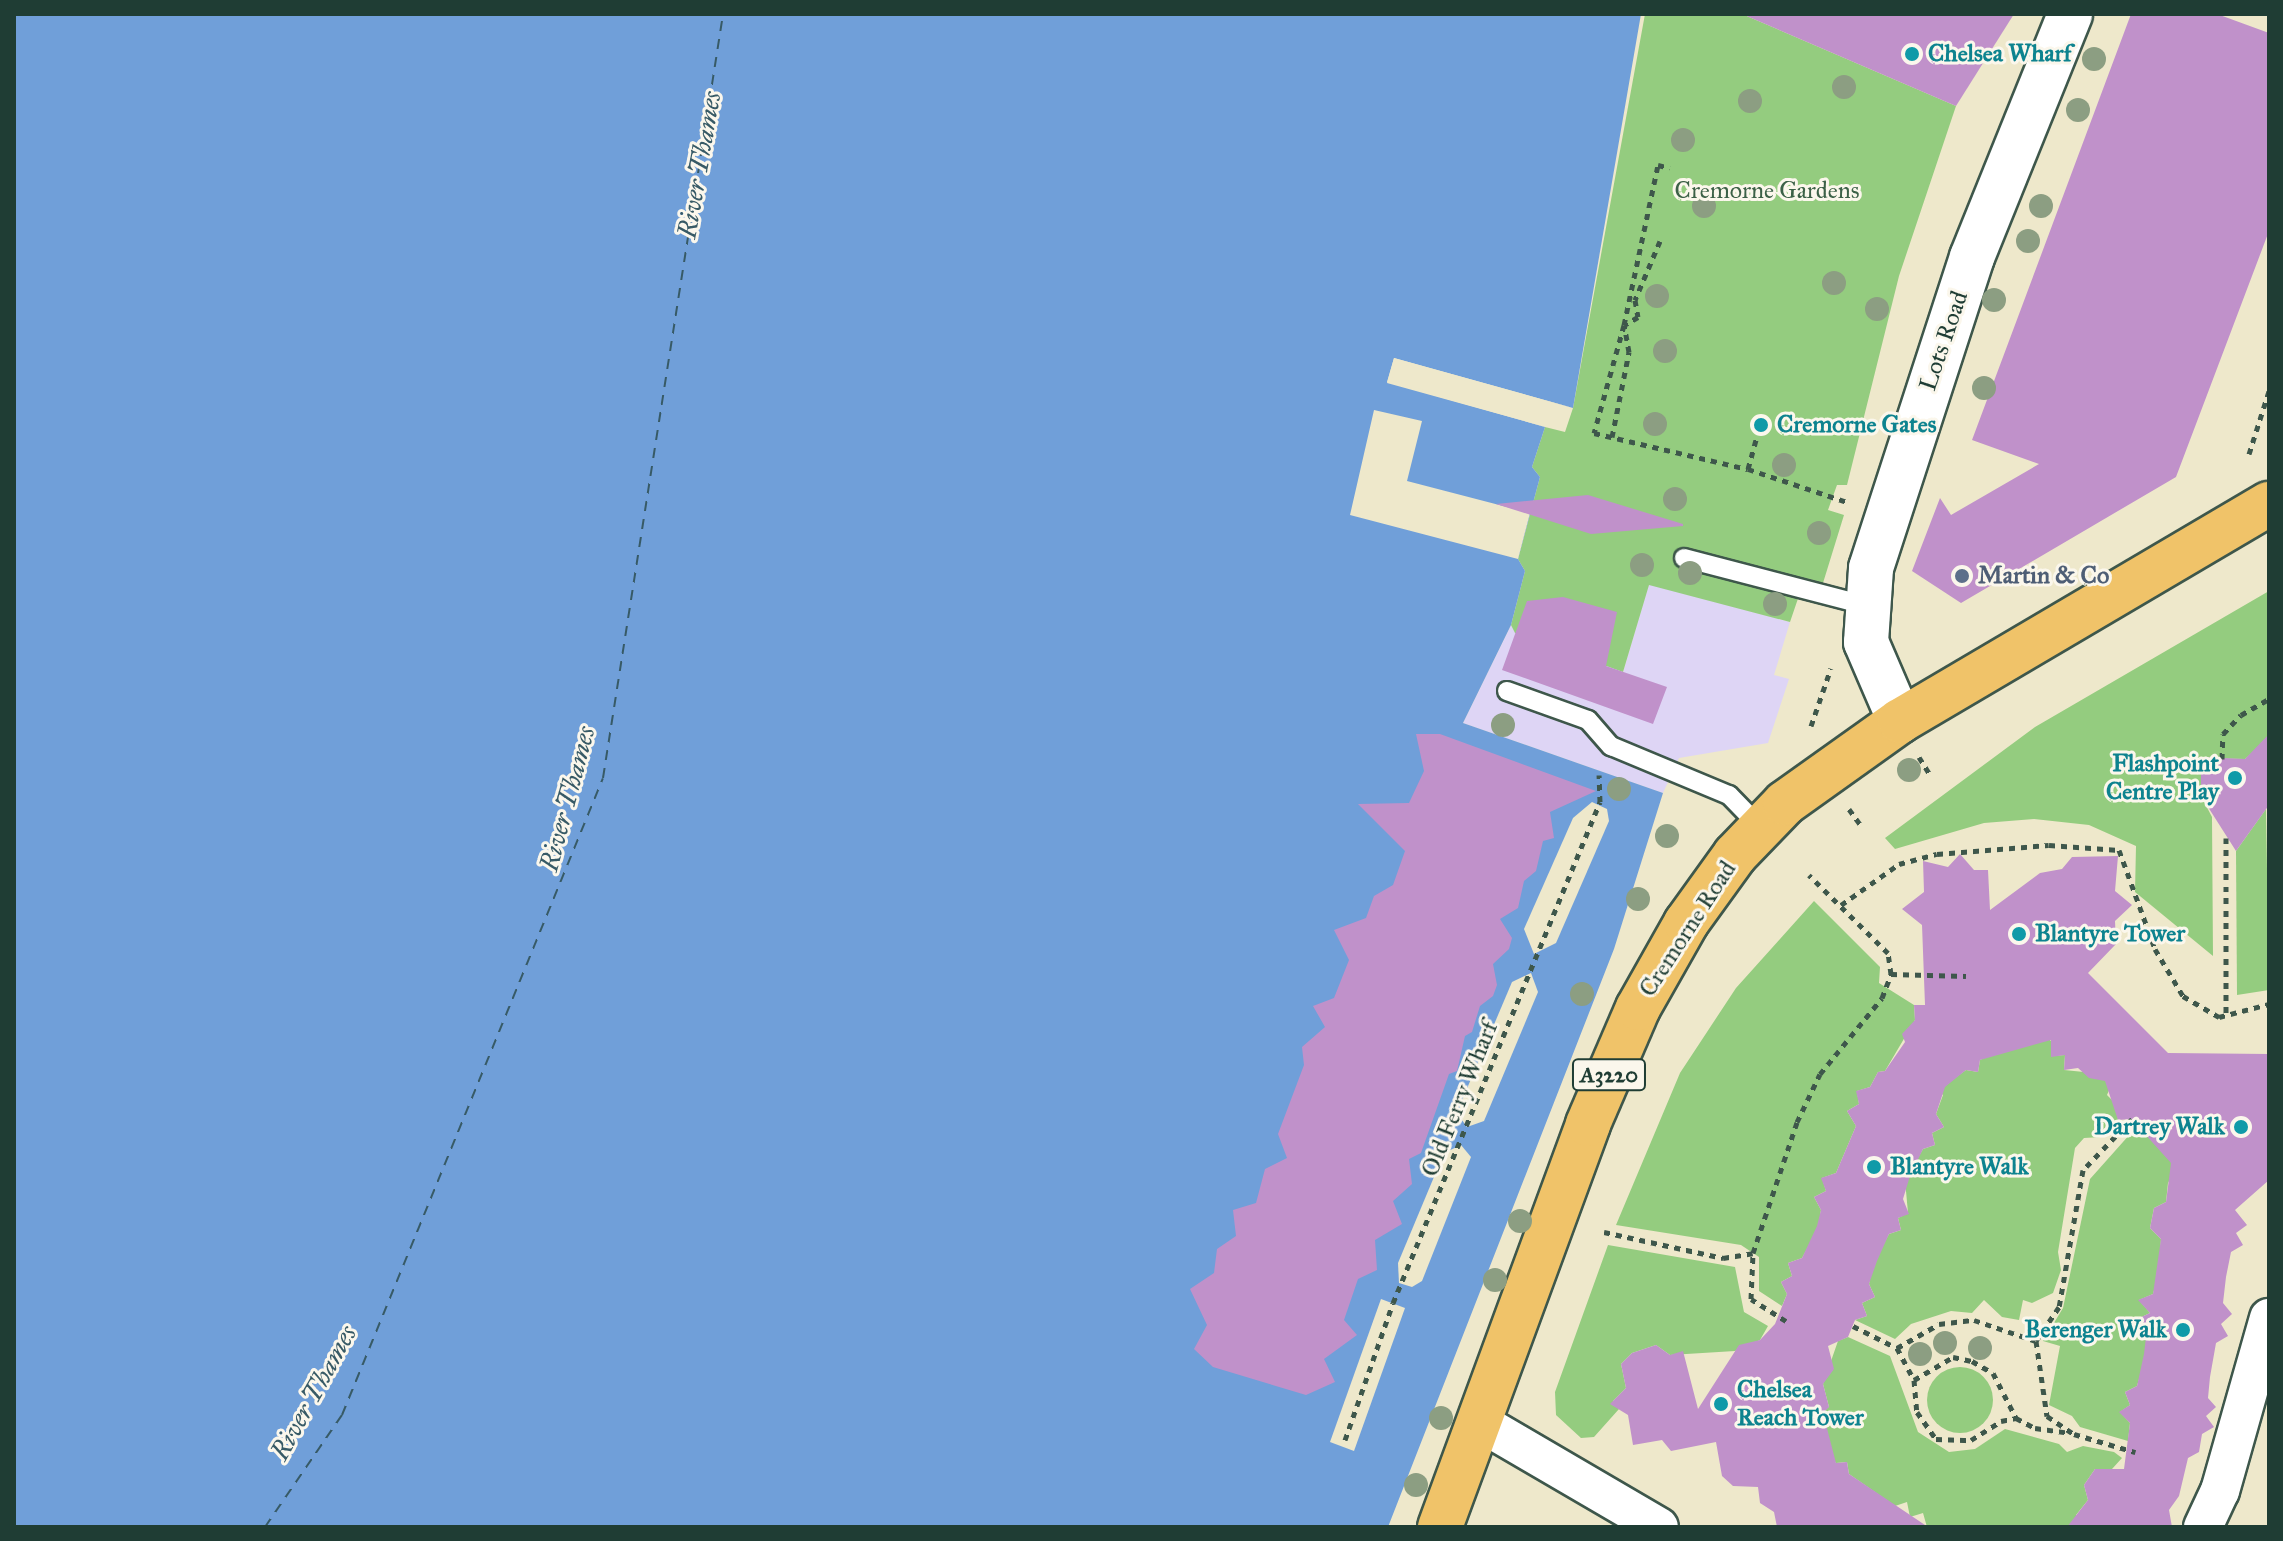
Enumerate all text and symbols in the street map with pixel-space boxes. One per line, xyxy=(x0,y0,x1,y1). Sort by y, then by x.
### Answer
place label: Chelsea Wharf xyxy=(1928,40,2072,68)
marker: Chelsea Wharf xyxy=(1903,45,1921,63)
water label: River Thames xyxy=(672,89,728,241)
park label: Cremorne Gardens xyxy=(1675,177,1859,205)
street label: Lots Road xyxy=(1914,287,1974,395)
place label: Cremorne Gates xyxy=(1777,411,1937,439)
marker: Cremorne Gates xyxy=(1752,416,1770,434)
place label: Martin & Co xyxy=(1978,562,2109,590)
marker: Martin & Co xyxy=(1953,567,1971,585)
water label: River Thames xyxy=(534,723,602,875)
place label: Flashpoint Centre Play xyxy=(2106,750,2219,806)
marker: Flashpoint Centre Play xyxy=(2226,769,2244,787)
street label: Cremorne Road xyxy=(1634,856,1742,1002)
place label: Blantyre Tower xyxy=(2035,920,2185,948)
marker: Blantyre Tower xyxy=(2010,925,2028,943)
street label: Old Ferry Wharf xyxy=(1416,1017,1504,1181)
road number: A3220 xyxy=(1571,1057,1647,1093)
place label: Dartrey Walk xyxy=(2094,1113,2225,1141)
marker: Dartrey Walk xyxy=(2232,1118,2250,1136)
place label: Blantyre Walk xyxy=(1890,1153,2029,1181)
marker: Blantyre Walk xyxy=(1865,1158,1883,1176)
place label: Berenger Walk xyxy=(2025,1316,2167,1344)
water label: River Thames xyxy=(264,1320,364,1466)
marker: Berenger Walk xyxy=(2174,1321,2192,1339)
place label: Chelsea Reach Tower xyxy=(1737,1376,1864,1432)
marker: Chelsea Reach Tower xyxy=(1712,1395,1730,1413)

